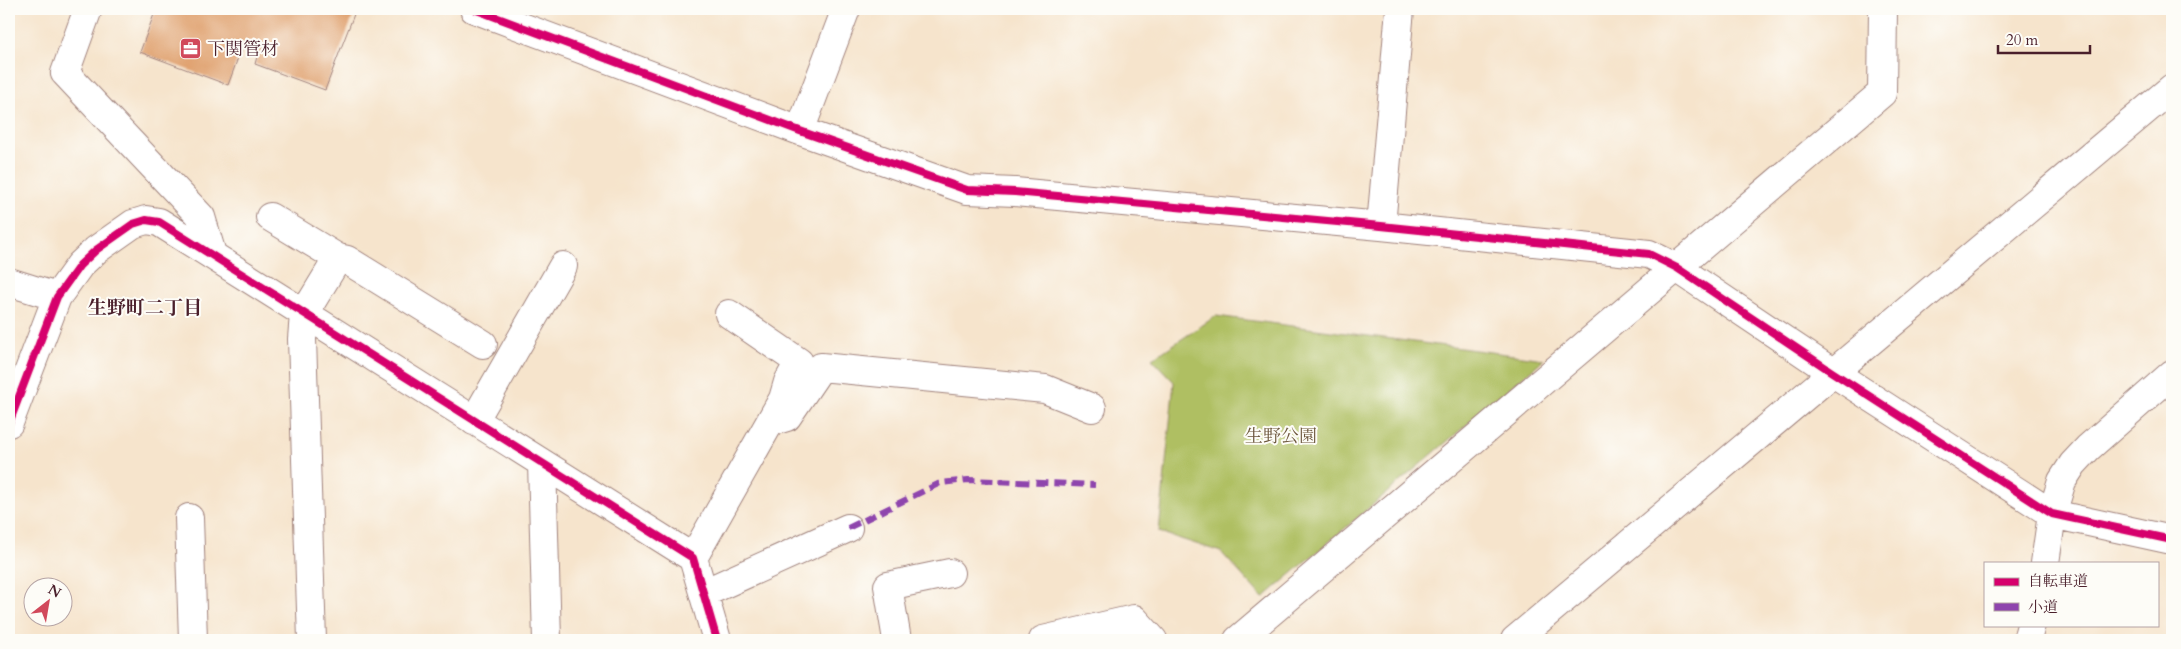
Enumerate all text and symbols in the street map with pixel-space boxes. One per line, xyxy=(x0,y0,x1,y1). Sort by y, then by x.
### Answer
scale bar xyxy=(1998,22,2091,54)
text: 20 m xyxy=(2006,30,2038,50)
office icon: 下関管材 xyxy=(179,37,203,61)
place label: 下関管材 xyxy=(207,37,279,62)
district label: 生野町二丁目 xyxy=(88,295,202,321)
park label: 生野公園 xyxy=(1245,424,1317,449)
legend xyxy=(1984,562,2158,626)
text: 自転車道 xyxy=(2028,571,2088,591)
north arrow xyxy=(22,576,72,626)
text: N xyxy=(44,580,65,603)
text: 小道 xyxy=(2028,597,2058,617)

